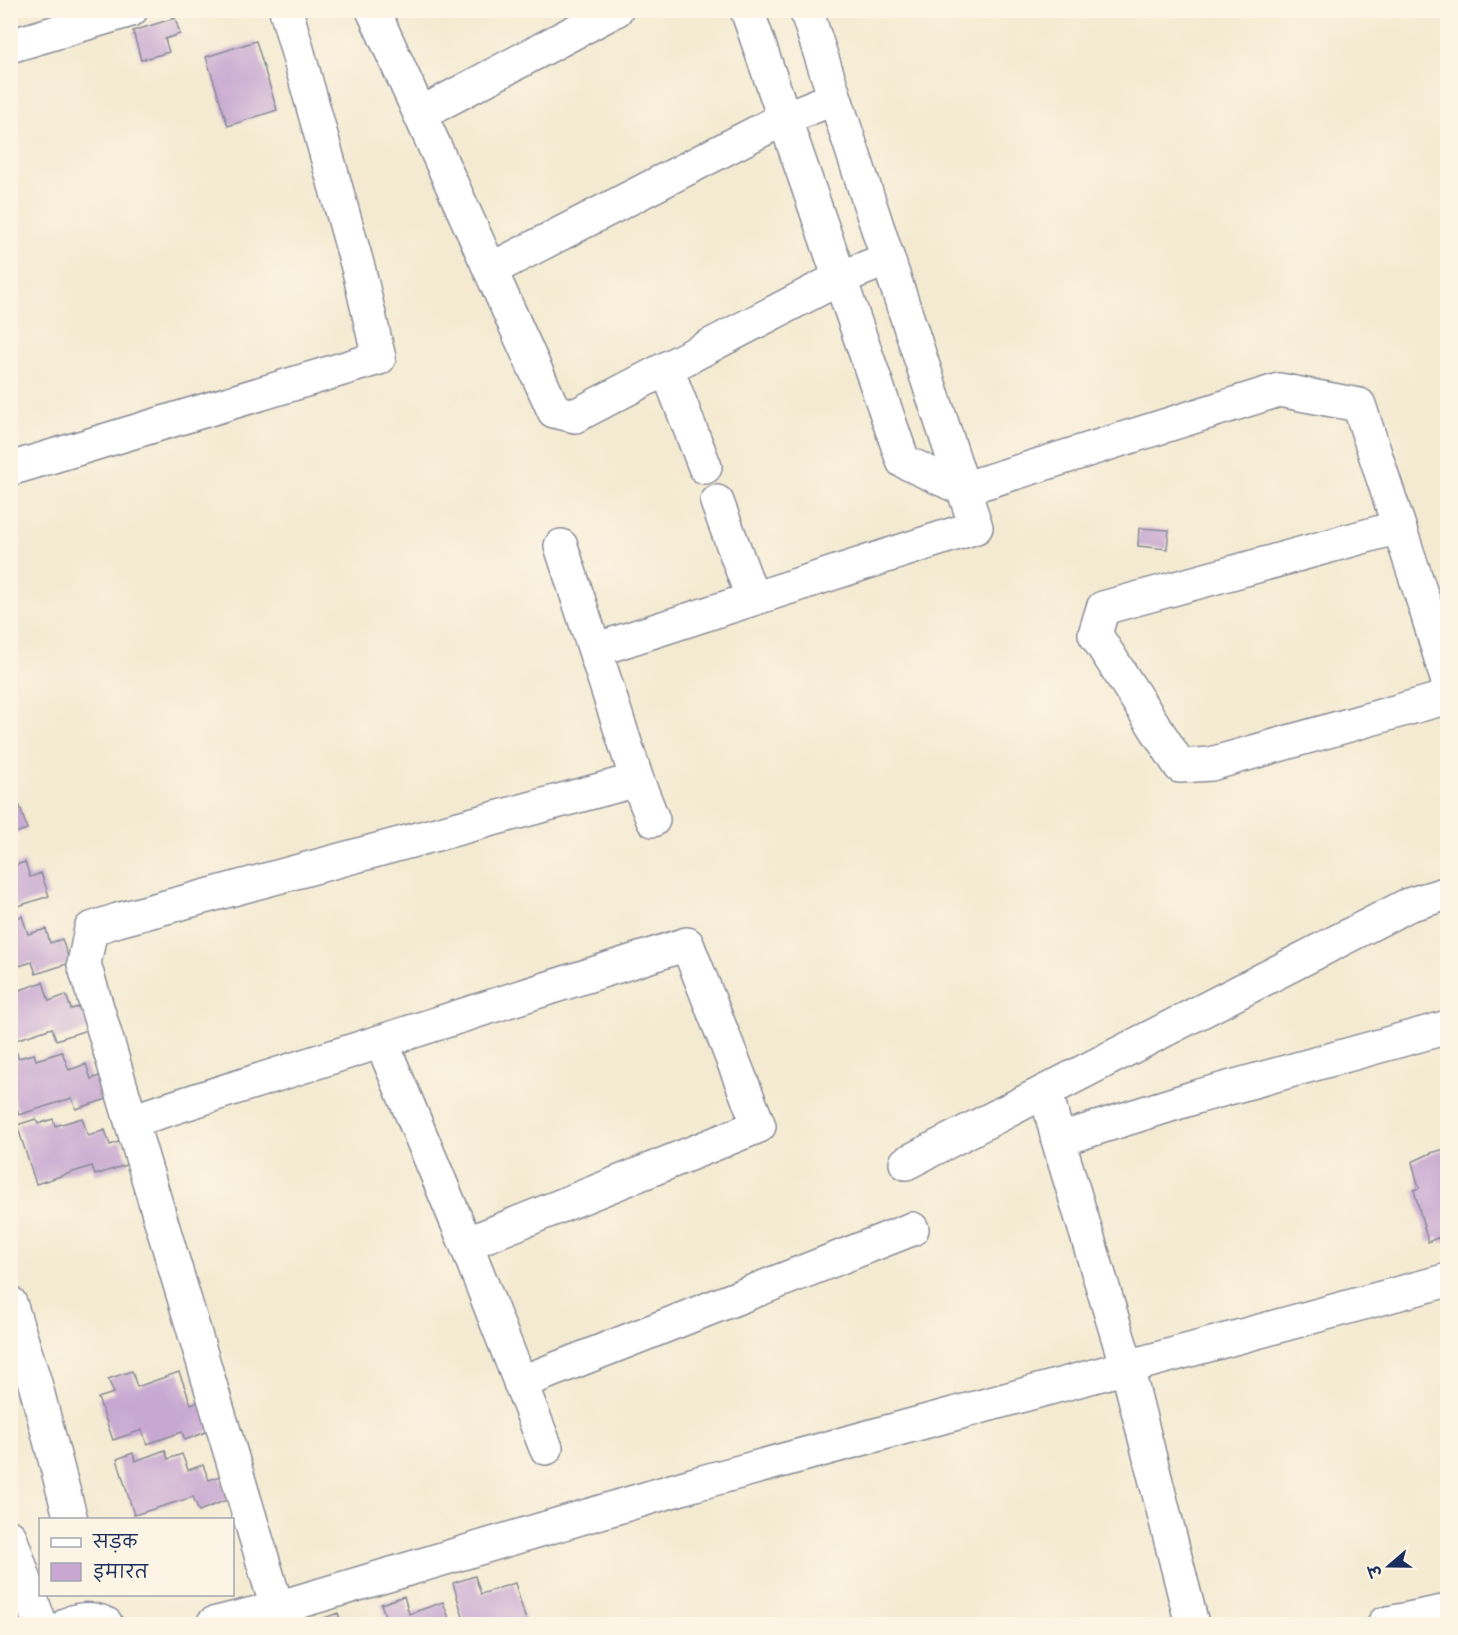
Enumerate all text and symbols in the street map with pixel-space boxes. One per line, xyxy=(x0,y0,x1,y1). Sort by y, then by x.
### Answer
legend xyxy=(39,1518,234,1596)
text: सड़क xyxy=(92,1532,138,1553)
north arrow xyxy=(1359,1536,1419,1596)
text: उ xyxy=(1365,1561,1388,1581)
text: इमारत xyxy=(93,1562,149,1583)

